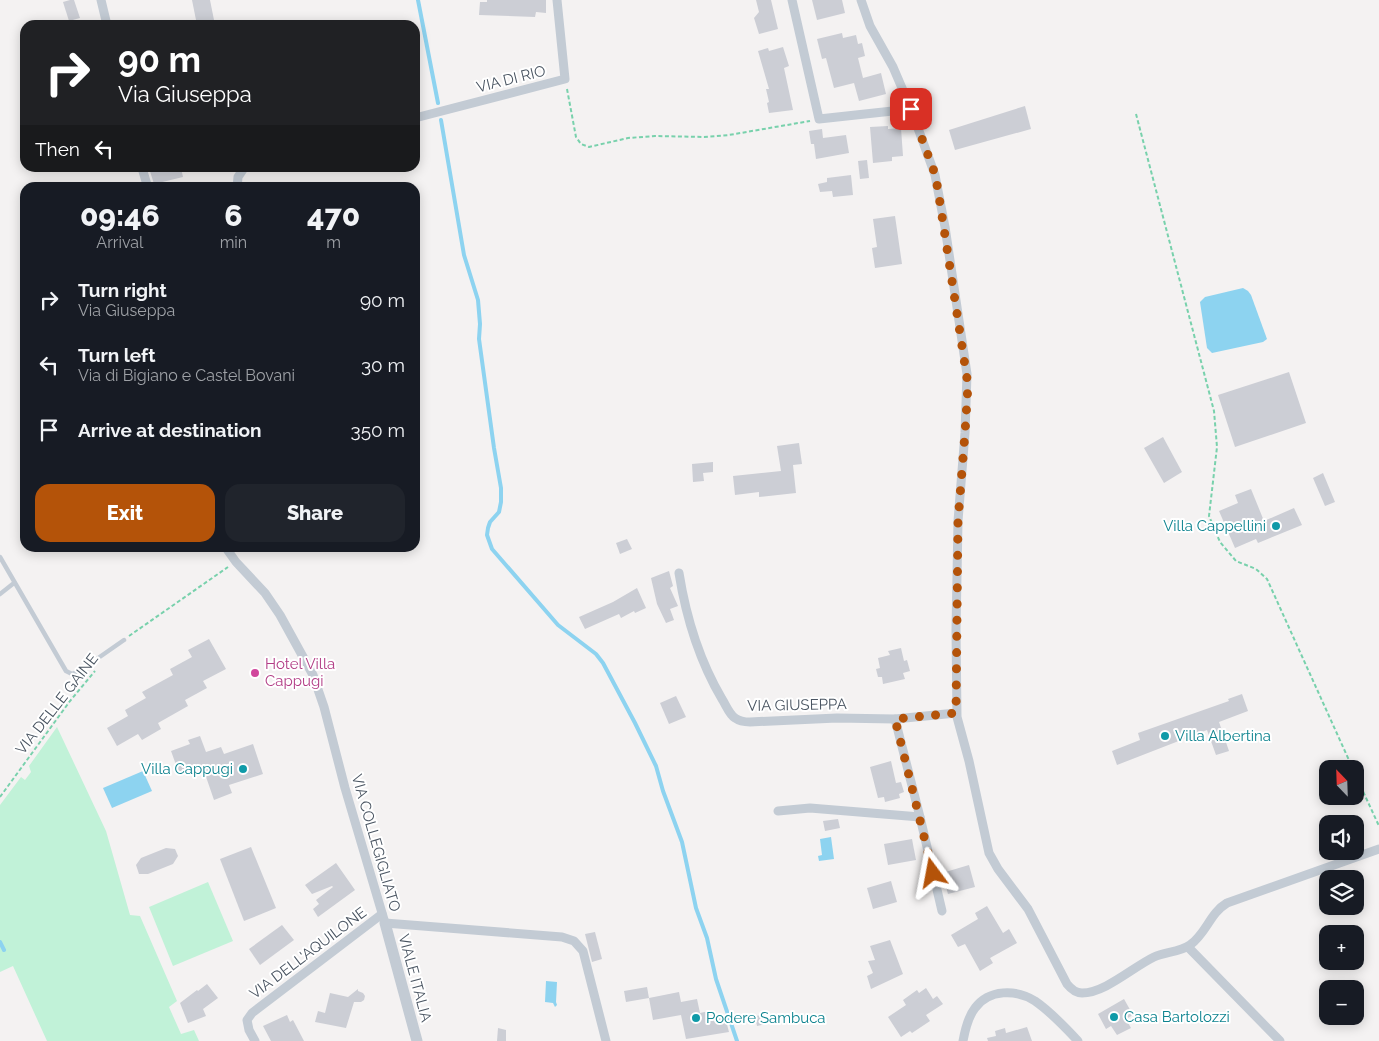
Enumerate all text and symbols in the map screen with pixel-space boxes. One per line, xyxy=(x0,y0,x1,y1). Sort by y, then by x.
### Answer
text: 90 m xyxy=(118,39,201,80)
icon: right xyxy=(35,40,100,105)
street label: VIA DI RIO xyxy=(475,62,547,96)
text: Via Giuseppa xyxy=(118,81,252,107)
pin xyxy=(890,88,932,130)
icon: arrive xyxy=(897,95,925,123)
icon: left xyxy=(90,135,118,163)
text: Then xyxy=(35,138,80,160)
text: 09:46 xyxy=(80,198,160,233)
text: 6 xyxy=(224,198,243,233)
text: 470 xyxy=(307,198,360,233)
text: Arrival xyxy=(96,233,143,252)
text: min xyxy=(220,233,247,252)
text: m xyxy=(326,233,341,252)
text: Turn right xyxy=(78,279,167,301)
icon: right xyxy=(35,286,63,314)
text: 90 m xyxy=(360,289,405,311)
text: Via Giuseppa xyxy=(78,301,175,320)
text: Turn left xyxy=(78,344,155,366)
icon: left xyxy=(35,351,63,379)
text: 30 m xyxy=(361,354,405,376)
text: Via di Bigiano e Castel Bovani xyxy=(78,366,295,385)
icon: arrive xyxy=(35,416,63,444)
text: Arrive at destination xyxy=(78,419,262,441)
text: 350 m xyxy=(351,419,405,441)
button: Exit xyxy=(35,484,215,542)
button: Share xyxy=(225,484,405,542)
place label: Villa Cappellini xyxy=(1163,517,1266,535)
marker: Villa Cappellini xyxy=(1270,520,1282,532)
street label: VIA DELLE GAINE xyxy=(12,650,102,758)
place label: Hotel Villa Cappugi xyxy=(265,655,335,690)
marker: Hotel Villa Cappugi xyxy=(249,667,261,679)
street label: VIA GIUSEPPA xyxy=(747,695,847,715)
place label: Villa Albertina xyxy=(1175,727,1271,745)
marker: Villa Albertina xyxy=(1159,730,1171,742)
place label: Villa Cappugi xyxy=(141,760,233,778)
north arrow xyxy=(1319,760,1364,805)
map controls xyxy=(1319,760,1364,1025)
marker: Villa Cappugi xyxy=(237,763,249,775)
street label: VIA COLLEGIGLIATO xyxy=(348,772,404,914)
button: sound xyxy=(1319,815,1364,860)
position arrow xyxy=(906,846,958,898)
button: layers xyxy=(1319,870,1364,915)
street label: VIA DELL'AQUILONE xyxy=(246,903,370,1003)
button: + xyxy=(1319,925,1364,970)
street label: VIALE ITALIA xyxy=(395,932,435,1024)
button: − xyxy=(1319,980,1364,1025)
place label: Casa Bartolozzi xyxy=(1124,1008,1230,1026)
place label: Podere Sambuca xyxy=(706,1009,826,1027)
marker: Casa Bartolozzi xyxy=(1108,1011,1120,1023)
marker: Podere Sambuca xyxy=(690,1012,702,1024)

